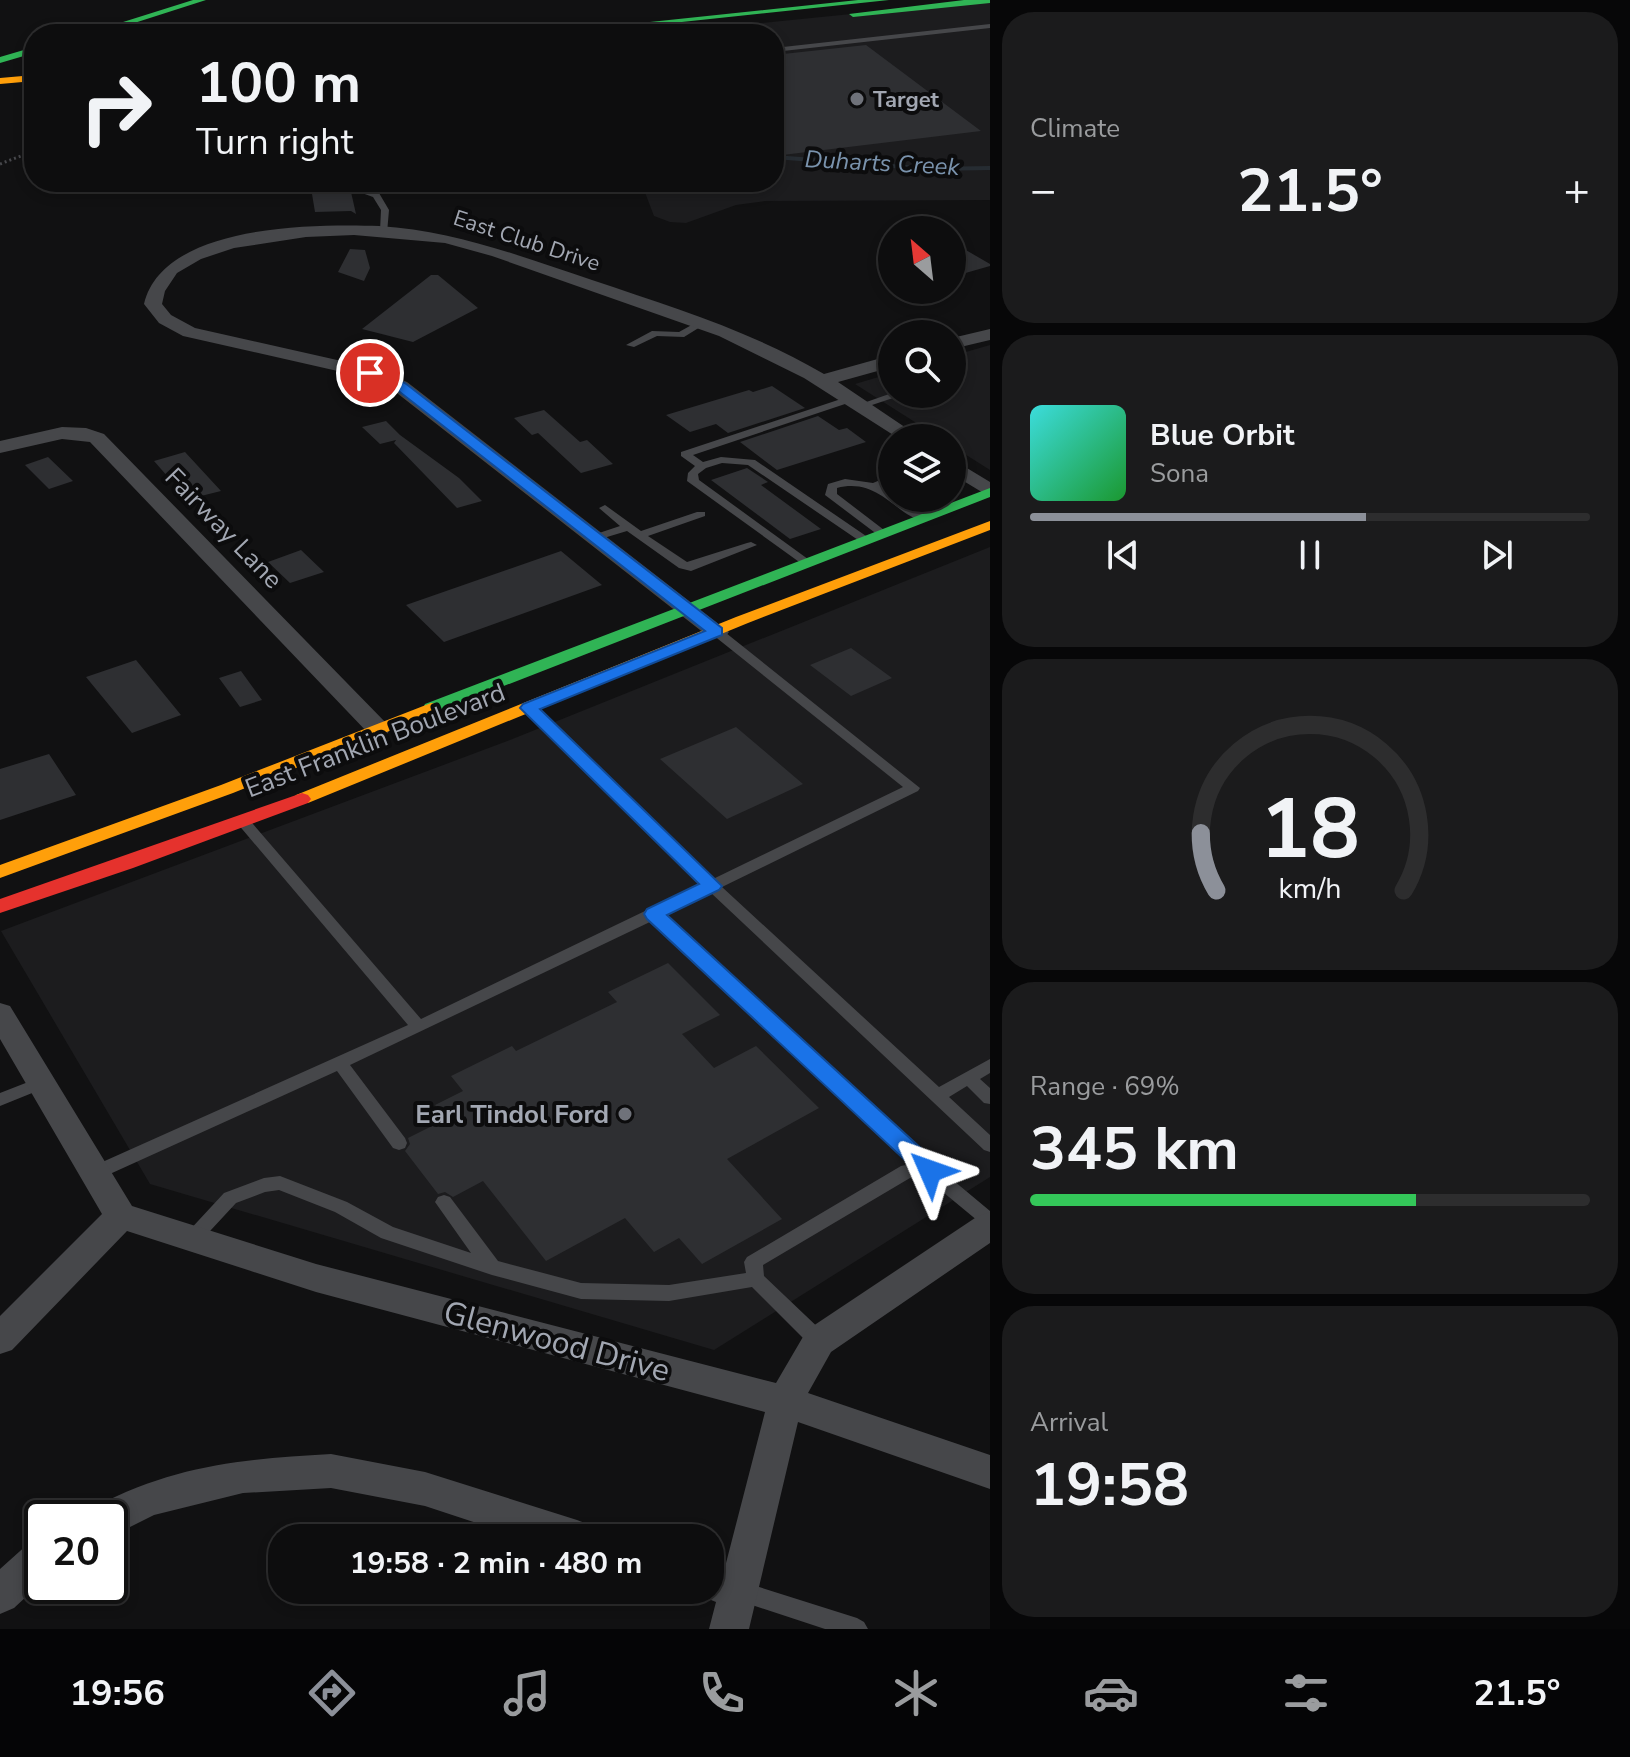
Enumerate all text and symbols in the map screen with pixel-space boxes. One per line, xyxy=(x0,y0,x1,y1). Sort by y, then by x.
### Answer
text: 100 m xyxy=(196,45,361,122)
icon: right xyxy=(64,56,168,160)
place label: Target xyxy=(873,85,940,115)
marker: Target xyxy=(848,90,866,108)
text: Climate xyxy=(1030,111,1120,146)
text: Turn right xyxy=(196,118,353,167)
water label: Duharts Creek xyxy=(804,143,961,183)
text: 21.5° xyxy=(1237,150,1383,232)
text: − xyxy=(1030,161,1056,221)
text: + xyxy=(1564,161,1590,221)
street label: East Club Drive xyxy=(450,203,604,279)
north arrow xyxy=(878,216,966,304)
map controls xyxy=(878,216,966,512)
button: search xyxy=(878,320,966,408)
pin xyxy=(336,339,404,407)
icon: arrive xyxy=(348,351,392,395)
text: Blue Orbit xyxy=(1150,415,1294,456)
button: layers xyxy=(878,424,966,512)
text: Sona xyxy=(1150,456,1209,491)
street label: Fairway Lane xyxy=(157,460,290,596)
icon: previous xyxy=(1101,533,1145,577)
icon: pause xyxy=(1288,533,1332,577)
icon: next xyxy=(1475,533,1519,577)
street label: East Franklin Boulevard xyxy=(240,675,510,806)
text: 18 xyxy=(1260,772,1360,885)
text: km/h xyxy=(1279,869,1341,908)
text: Range · 69% xyxy=(1030,1069,1180,1104)
place label: Earl Tindol Ford xyxy=(415,1097,609,1132)
marker: Earl Tindol Ford xyxy=(616,1105,634,1123)
text: 345 km xyxy=(1030,1108,1239,1190)
position arrow xyxy=(888,1129,972,1213)
street label: Glenwood Drive xyxy=(439,1291,675,1392)
text: Arrival xyxy=(1030,1405,1108,1440)
text: 19:58 xyxy=(1030,1444,1189,1526)
speed limit sign: 20 xyxy=(24,1500,128,1604)
text: 19:58 · 2 min · 480 m xyxy=(350,1543,642,1584)
icon: directions xyxy=(304,1665,360,1721)
icon: music xyxy=(499,1665,555,1721)
icon: phone xyxy=(694,1665,750,1721)
icon: climate xyxy=(888,1665,944,1721)
icon: car xyxy=(1083,1665,1139,1721)
icon: filters xyxy=(1278,1665,1334,1721)
text: 19:56 xyxy=(69,1669,165,1718)
text: 21.5° xyxy=(1473,1669,1561,1718)

